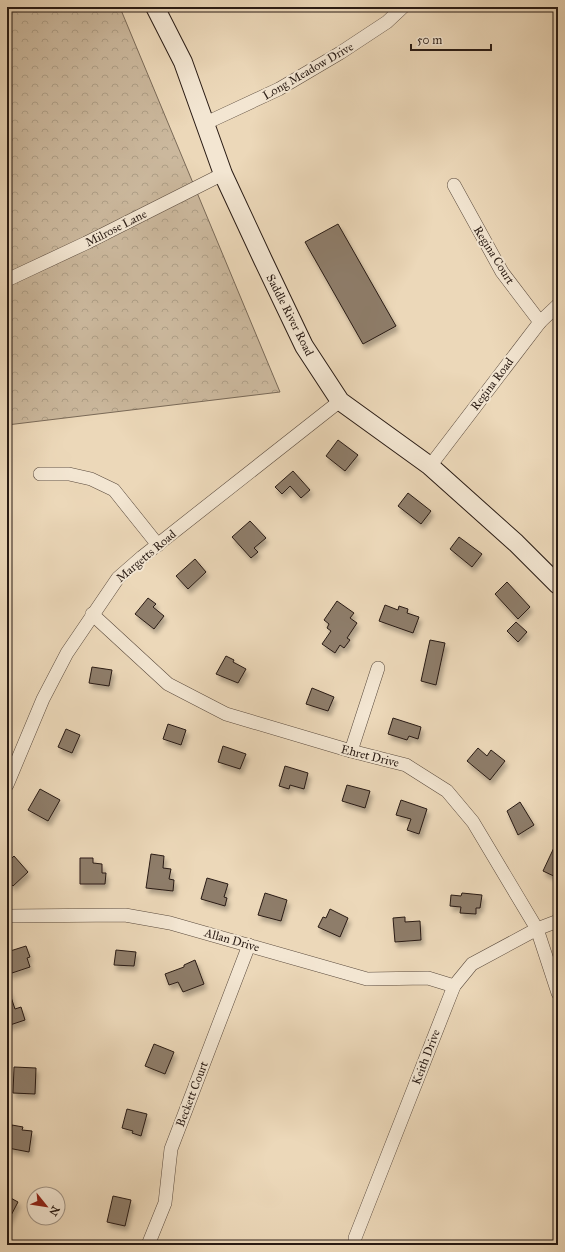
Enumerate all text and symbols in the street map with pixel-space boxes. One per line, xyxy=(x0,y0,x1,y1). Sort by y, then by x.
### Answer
scale bar xyxy=(411,26,491,52)
text: 50 m xyxy=(417,33,442,47)
street label: Long Meadow Drive xyxy=(260,39,356,104)
street label: Milrose Lane xyxy=(83,207,149,249)
street label: Regina Court xyxy=(470,223,518,288)
street label: Saddle River Road xyxy=(263,272,317,358)
street label: Regina Road xyxy=(468,355,517,414)
street label: Margetts Road xyxy=(113,527,179,586)
street label: Ehret Drive xyxy=(340,742,400,770)
street label: Allan Drive xyxy=(202,925,261,955)
street label: Keith Drive xyxy=(409,1027,443,1087)
street label: Beckett Court xyxy=(173,1059,211,1129)
north arrow xyxy=(26,1186,66,1226)
text: N xyxy=(46,1203,62,1219)

